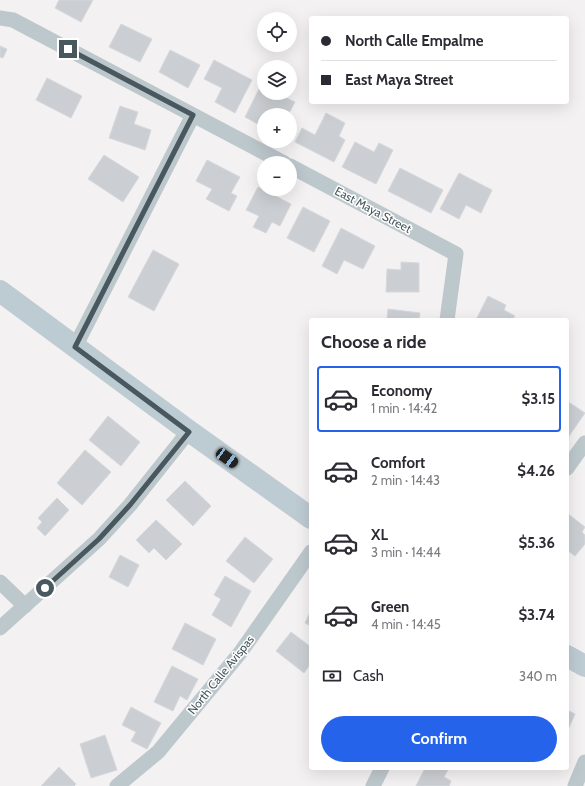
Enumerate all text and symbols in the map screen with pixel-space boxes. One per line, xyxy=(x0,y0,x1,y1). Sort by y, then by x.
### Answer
map controls xyxy=(257,12,297,196)
button: locate xyxy=(257,12,297,52)
text: North Calle Empalme xyxy=(345,32,483,50)
route end xyxy=(59,40,77,58)
button: layers xyxy=(257,60,297,100)
text: East Maya Street xyxy=(345,71,453,89)
button: + xyxy=(257,108,297,148)
button: − xyxy=(257,156,297,196)
street label: East Maya Street xyxy=(332,183,414,236)
text: Choose a ride xyxy=(321,331,426,353)
icon: car xyxy=(323,381,359,417)
text: Economy xyxy=(371,382,432,400)
text: $3.15 xyxy=(522,390,555,408)
text: 1 min · 14:42 xyxy=(371,400,437,416)
car xyxy=(214,446,240,470)
icon: car xyxy=(323,453,359,489)
text: Comfort xyxy=(371,454,425,472)
text: $4.26 xyxy=(517,462,555,480)
text: 2 min · 14:43 xyxy=(371,472,440,488)
icon: car xyxy=(323,525,359,561)
text: XL xyxy=(371,526,388,544)
text: $5.36 xyxy=(518,534,555,552)
text: 3 min · 14:44 xyxy=(371,544,441,560)
route start xyxy=(36,579,54,597)
icon: car xyxy=(323,597,359,633)
text: Green xyxy=(371,598,409,616)
text: $3.74 xyxy=(518,606,555,624)
text: 4 min · 14:45 xyxy=(371,616,441,632)
street label: North Calle Avispas xyxy=(184,632,257,717)
icon: cash xyxy=(321,665,343,687)
text: Cash xyxy=(353,667,384,685)
text: 340 m xyxy=(519,668,557,684)
button: Confirm xyxy=(321,716,557,762)

